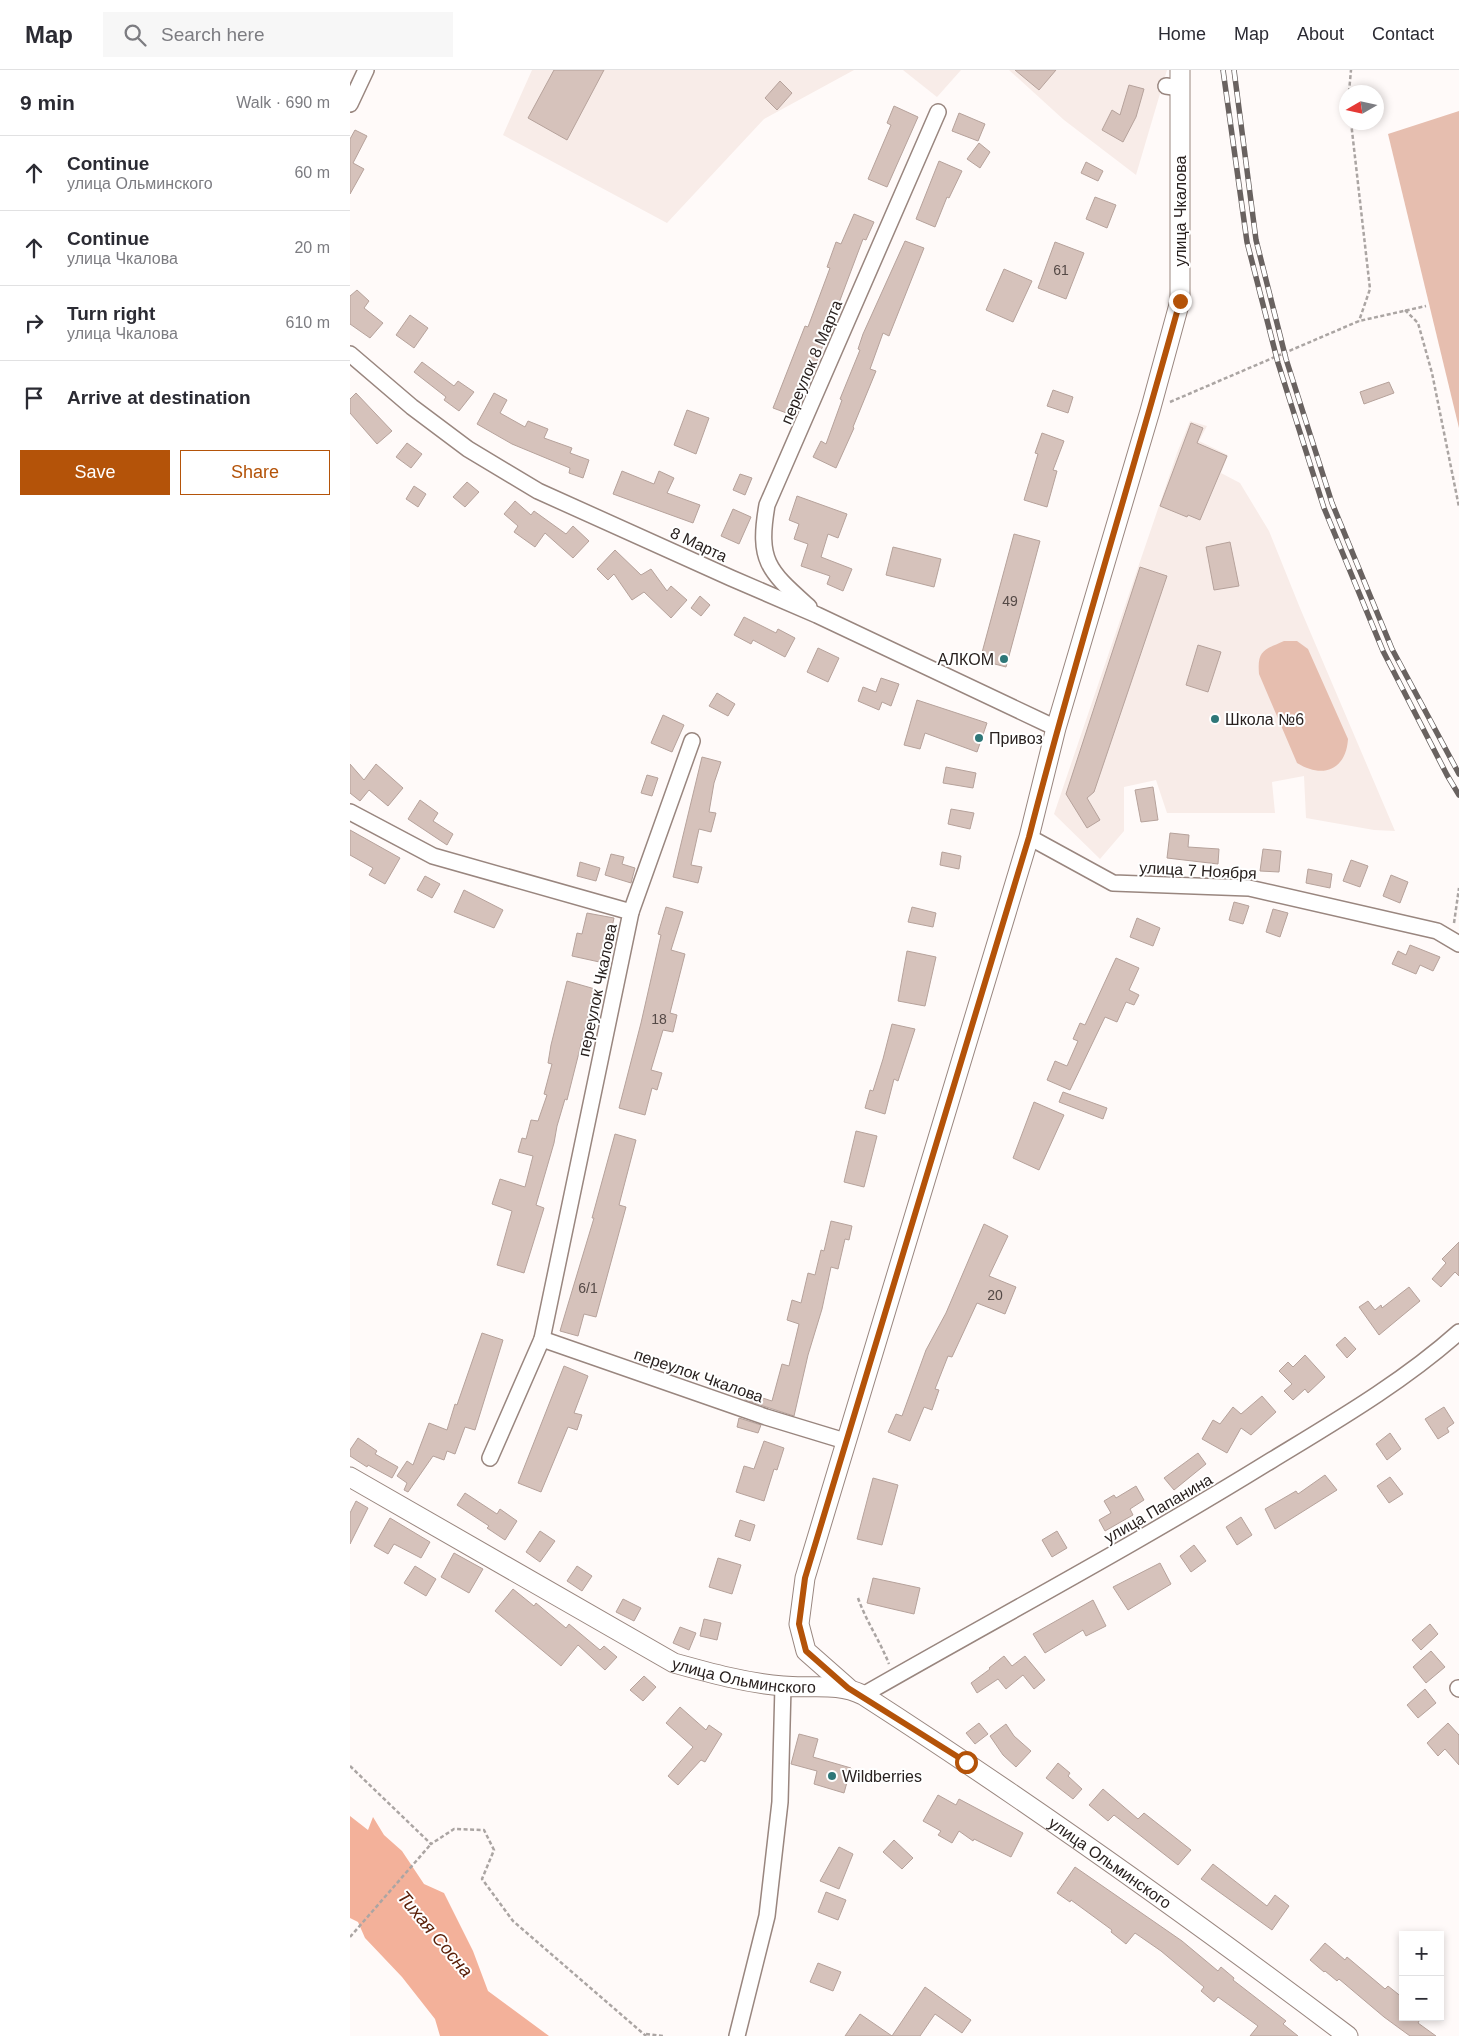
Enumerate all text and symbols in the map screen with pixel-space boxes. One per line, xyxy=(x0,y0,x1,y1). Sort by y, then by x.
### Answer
search box xyxy=(103,12,453,57)
text: Map xyxy=(25,21,73,48)
icon: search xyxy=(121,21,149,49)
text: Search here xyxy=(161,24,265,45)
text: Home xyxy=(1158,24,1206,44)
text: Map xyxy=(1234,24,1269,44)
text: About xyxy=(1297,24,1344,44)
text: Contact xyxy=(1372,24,1434,44)
north arrow xyxy=(1339,85,1384,130)
text: 9 min xyxy=(20,91,75,114)
text: Walk · 690 m xyxy=(236,94,330,111)
text: Continue xyxy=(67,153,149,174)
street label: улица Чкалова xyxy=(1172,155,1189,266)
icon: ahead xyxy=(20,159,48,187)
text: 60 m xyxy=(294,164,330,181)
text: улица Ольминского xyxy=(67,175,213,192)
text: Continue xyxy=(67,228,149,249)
icon: ahead xyxy=(20,234,48,262)
text: 20 m xyxy=(294,239,330,256)
text: улица Чкалова xyxy=(67,250,178,267)
house number: 61 xyxy=(1053,262,1069,278)
route end xyxy=(1169,290,1192,313)
street label: переулок 8 Марта xyxy=(778,298,845,427)
text: Turn right xyxy=(67,303,155,324)
icon: right xyxy=(20,309,48,337)
text: 610 m xyxy=(286,314,330,331)
text: улица Чкалова xyxy=(67,325,178,342)
icon: arrive xyxy=(20,384,48,412)
text: Arrive at destination xyxy=(67,387,251,408)
button: Save xyxy=(20,450,170,495)
button: Share xyxy=(180,450,330,495)
street label: 8 Марта xyxy=(668,524,730,565)
house number: 49 xyxy=(1002,593,1018,609)
place label: АЛКОМ xyxy=(938,651,994,668)
marker: АЛКОМ xyxy=(998,653,1010,665)
place label: Школа №6 xyxy=(1225,711,1304,728)
marker: Школа №6 xyxy=(1209,713,1221,725)
place label: Привоз xyxy=(989,730,1043,747)
marker: Привоз xyxy=(973,732,985,744)
street label: улица 7 Ноября xyxy=(1139,859,1257,882)
street label: переулок Чкалова xyxy=(575,922,620,1058)
house number: 18 xyxy=(651,1011,667,1027)
house number: 6/1 xyxy=(578,1280,598,1296)
house number: 20 xyxy=(987,1287,1003,1303)
street label: переулок Чкалова xyxy=(632,1345,766,1406)
street label: улица Папанина xyxy=(1101,1471,1215,1546)
street label: улица Ольминского xyxy=(670,1655,816,1696)
route start xyxy=(955,1751,978,1774)
place label: Wildberries xyxy=(842,1768,922,1785)
marker: Wildberries xyxy=(826,1770,838,1782)
street label: улица Ольминского xyxy=(1046,1814,1174,1912)
water label: Тихая Сосна xyxy=(393,1887,477,1981)
map controls xyxy=(1399,1931,1444,2021)
button: + xyxy=(1399,1931,1444,1976)
button: − xyxy=(1399,1976,1444,2021)

